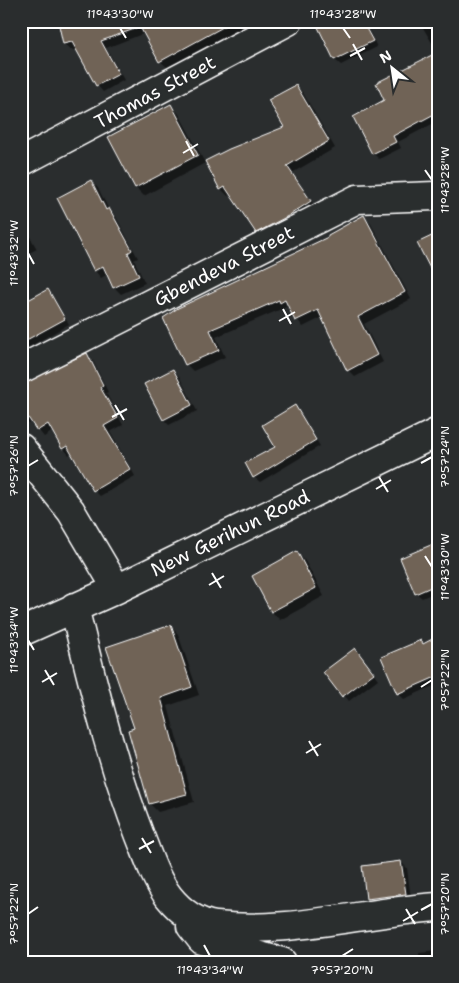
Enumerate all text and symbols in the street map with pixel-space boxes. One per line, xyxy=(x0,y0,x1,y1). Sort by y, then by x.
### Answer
text: 11°43'30"W xyxy=(86,6,154,22)
text: 11°43'28"W xyxy=(309,6,377,22)
north arrow xyxy=(366,42,416,92)
text: N xyxy=(376,46,395,67)
street label: Thomas Street xyxy=(90,50,220,134)
text: 11°43'28"W xyxy=(437,146,453,214)
text: 11°43'32"W xyxy=(6,220,22,286)
street label: Gbendeva Street xyxy=(150,220,298,312)
text: 7°57'24"N xyxy=(437,426,453,488)
text: 7°57'26"N xyxy=(6,435,22,497)
street label: New Gerihun Road xyxy=(146,484,314,582)
text: 11°43'30"W xyxy=(437,533,453,601)
text: 11°43'34"W xyxy=(6,607,22,673)
text: 7°57'22"N xyxy=(437,649,453,711)
text: 7°57'20"N xyxy=(437,873,453,935)
text: 7°57'22"N xyxy=(6,883,22,945)
text: 11°43'34"W xyxy=(177,962,243,978)
text: 7°57'20"N xyxy=(311,962,373,978)

